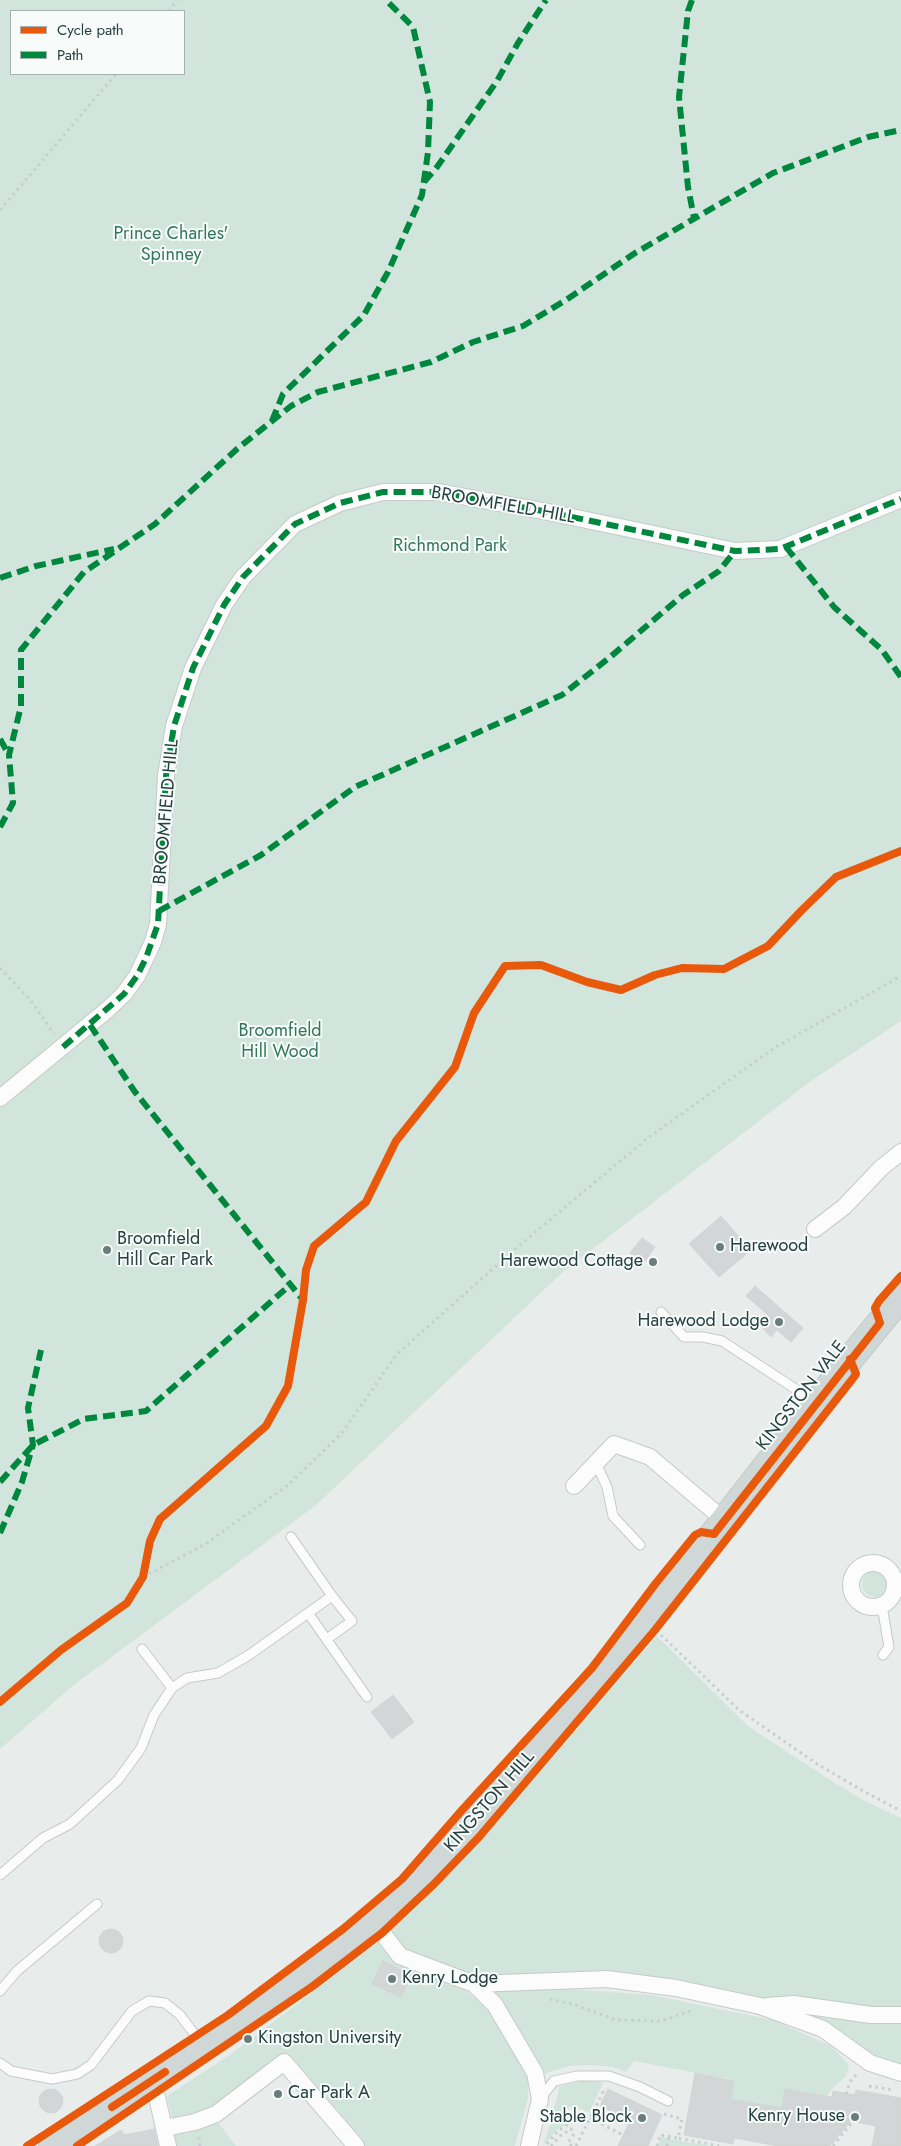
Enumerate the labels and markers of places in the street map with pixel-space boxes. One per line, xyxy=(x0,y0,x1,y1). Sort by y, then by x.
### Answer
place label: Broomfield Hill Car Park xyxy=(117,1229,213,1272)
place label: Harewood xyxy=(730,1236,808,1258)
marker: Harewood xyxy=(714,1241,726,1253)
marker: Broomfield Hill Car Park xyxy=(101,1244,113,1256)
place label: Harewood Cottage xyxy=(500,1251,643,1273)
marker: Harewood Cottage xyxy=(647,1256,659,1268)
place label: Harewood Lodge xyxy=(638,1311,769,1333)
marker: Harewood Lodge xyxy=(773,1316,785,1328)
place label: Kenry Lodge xyxy=(402,1968,498,1990)
marker: Kenry Lodge xyxy=(386,1973,398,1985)
place label: Kingston University xyxy=(258,2028,401,2050)
marker: Kingston University xyxy=(242,2033,254,2045)
place label: Car Park A xyxy=(288,2083,370,2105)
marker: Car Park A xyxy=(272,2088,284,2100)
place label: Kenry House xyxy=(748,2106,845,2128)
place label: Stable Block xyxy=(540,2107,632,2129)
marker: Kenry House xyxy=(849,2111,861,2123)
marker: Stable Block xyxy=(636,2112,648,2124)

